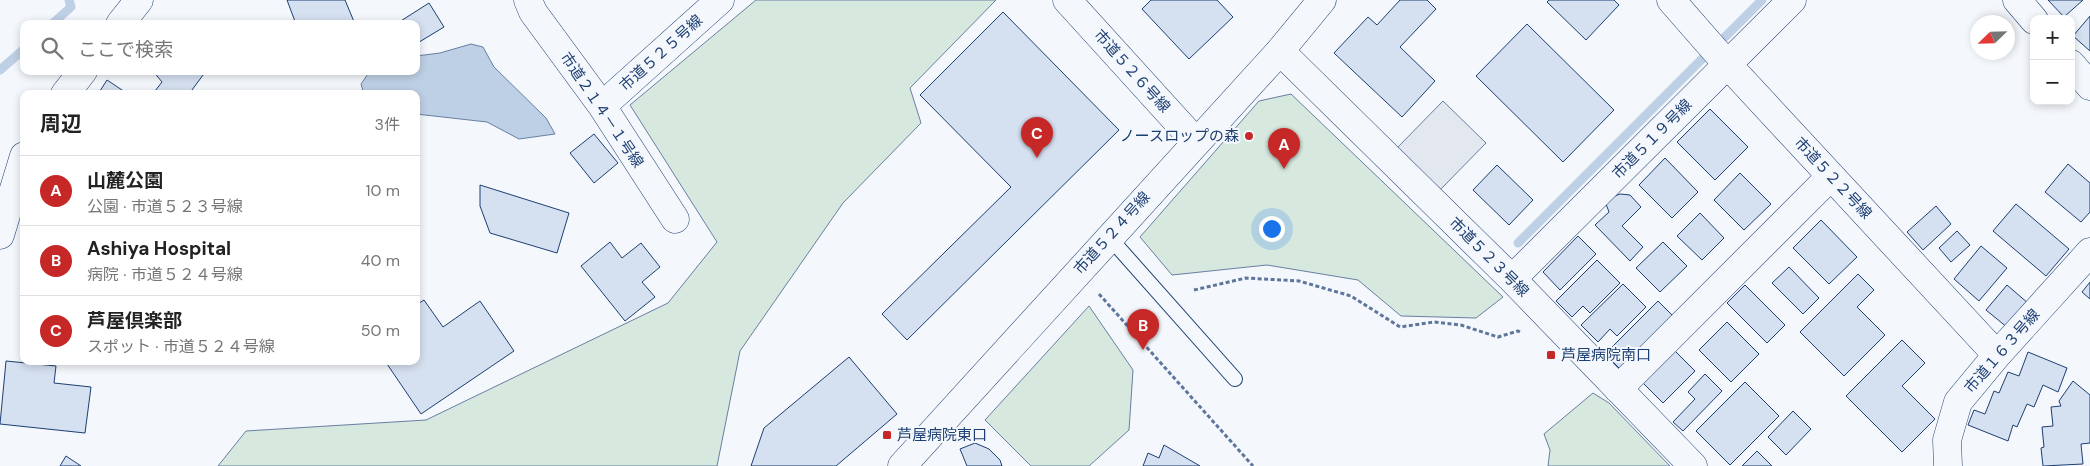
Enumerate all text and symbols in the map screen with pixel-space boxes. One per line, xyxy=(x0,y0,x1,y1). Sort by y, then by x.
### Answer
street label: 市道５２５号線 xyxy=(615,10,707,96)
north arrow xyxy=(1970,15,2015,60)
map controls xyxy=(2030,15,2075,105)
button: + xyxy=(2030,15,2075,60)
search box xyxy=(20,20,420,75)
street label: 市道５２６号線 xyxy=(1089,25,1175,117)
icon: search xyxy=(38,34,66,62)
text: ここで検索 xyxy=(78,37,173,62)
street label: 市道２１４－１号線 xyxy=(556,48,648,172)
button: − xyxy=(2030,60,2075,105)
street label: 市道５１９号線 xyxy=(1608,95,1696,183)
text: 周辺 xyxy=(40,110,82,138)
text: 3件 xyxy=(375,114,400,135)
pin: C xyxy=(1021,117,1053,158)
place label: ノースロップの森 xyxy=(1120,126,1239,146)
pin: A xyxy=(1268,128,1300,169)
marker: ノースロップの森 xyxy=(1243,130,1255,142)
street label: 市道５２２号線 xyxy=(1790,133,1876,223)
text: 山麓公園 xyxy=(87,168,163,193)
text: A xyxy=(50,180,62,201)
text: 10 m xyxy=(366,180,400,201)
street label: 市道５２４号線 xyxy=(1069,187,1155,279)
text: 公園 · 市道５２３号線 xyxy=(87,196,243,217)
street label: 市道５２３号線 xyxy=(1445,213,1533,301)
your location xyxy=(1259,216,1285,242)
text: Ashiya Hospital xyxy=(87,236,231,261)
text: B xyxy=(51,250,61,271)
text: 40 m xyxy=(361,250,400,271)
text: 病院 · 市道５２４号線 xyxy=(87,264,243,285)
street label: 市道１６３号線 xyxy=(1960,305,2044,397)
text: 芦屋倶楽部 xyxy=(87,308,182,333)
pin: B xyxy=(1127,309,1159,350)
text: C xyxy=(50,320,62,341)
text: 50 m xyxy=(361,320,400,341)
text: スポット · 市道５２４号線 xyxy=(87,336,275,357)
place label: 芦屋病院南口 xyxy=(1561,345,1651,365)
marker: 芦屋病院南口 xyxy=(1545,349,1557,361)
place label: 芦屋病院東口 xyxy=(897,425,987,445)
marker: 芦屋病院東口 xyxy=(881,429,893,441)

